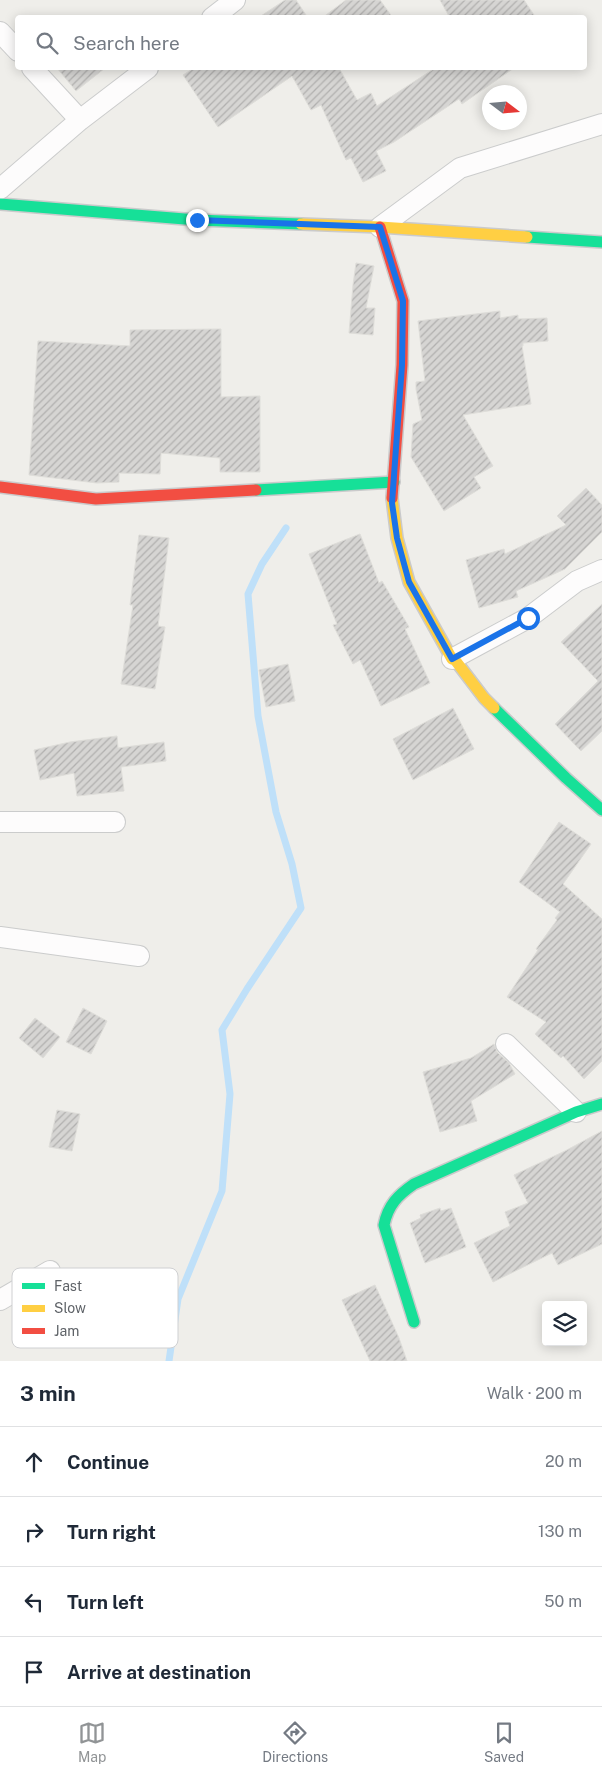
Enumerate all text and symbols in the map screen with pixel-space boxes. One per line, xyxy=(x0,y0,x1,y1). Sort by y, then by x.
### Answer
search box xyxy=(15,15,587,70)
icon: search xyxy=(33,29,61,57)
text: Search here xyxy=(73,32,180,54)
north arrow xyxy=(482,85,527,130)
route end xyxy=(186,209,209,232)
route start xyxy=(517,607,540,630)
legend xyxy=(12,1268,178,1348)
text: Fast xyxy=(54,1278,82,1294)
text: Slow xyxy=(54,1300,86,1316)
map controls xyxy=(542,1301,587,1346)
button: layers xyxy=(542,1301,587,1346)
text: Jam xyxy=(54,1323,79,1339)
text: 3 min xyxy=(20,1381,76,1406)
text: Walk · 200 m xyxy=(487,1384,582,1403)
icon: ahead xyxy=(20,1448,48,1476)
text: Continue xyxy=(67,1451,149,1473)
text: 20 m xyxy=(545,1452,582,1471)
icon: right xyxy=(20,1518,48,1546)
text: Turn right xyxy=(67,1521,156,1543)
text: 130 m xyxy=(538,1522,582,1541)
icon: left xyxy=(20,1588,48,1616)
text: Turn left xyxy=(67,1591,144,1613)
text: 50 m xyxy=(544,1592,582,1611)
icon: arrive xyxy=(20,1658,48,1686)
text: Arrive at destination xyxy=(67,1661,251,1683)
tab: Map xyxy=(78,1719,106,1765)
tab: Directions xyxy=(262,1719,328,1765)
tab: Saved xyxy=(484,1719,524,1765)

